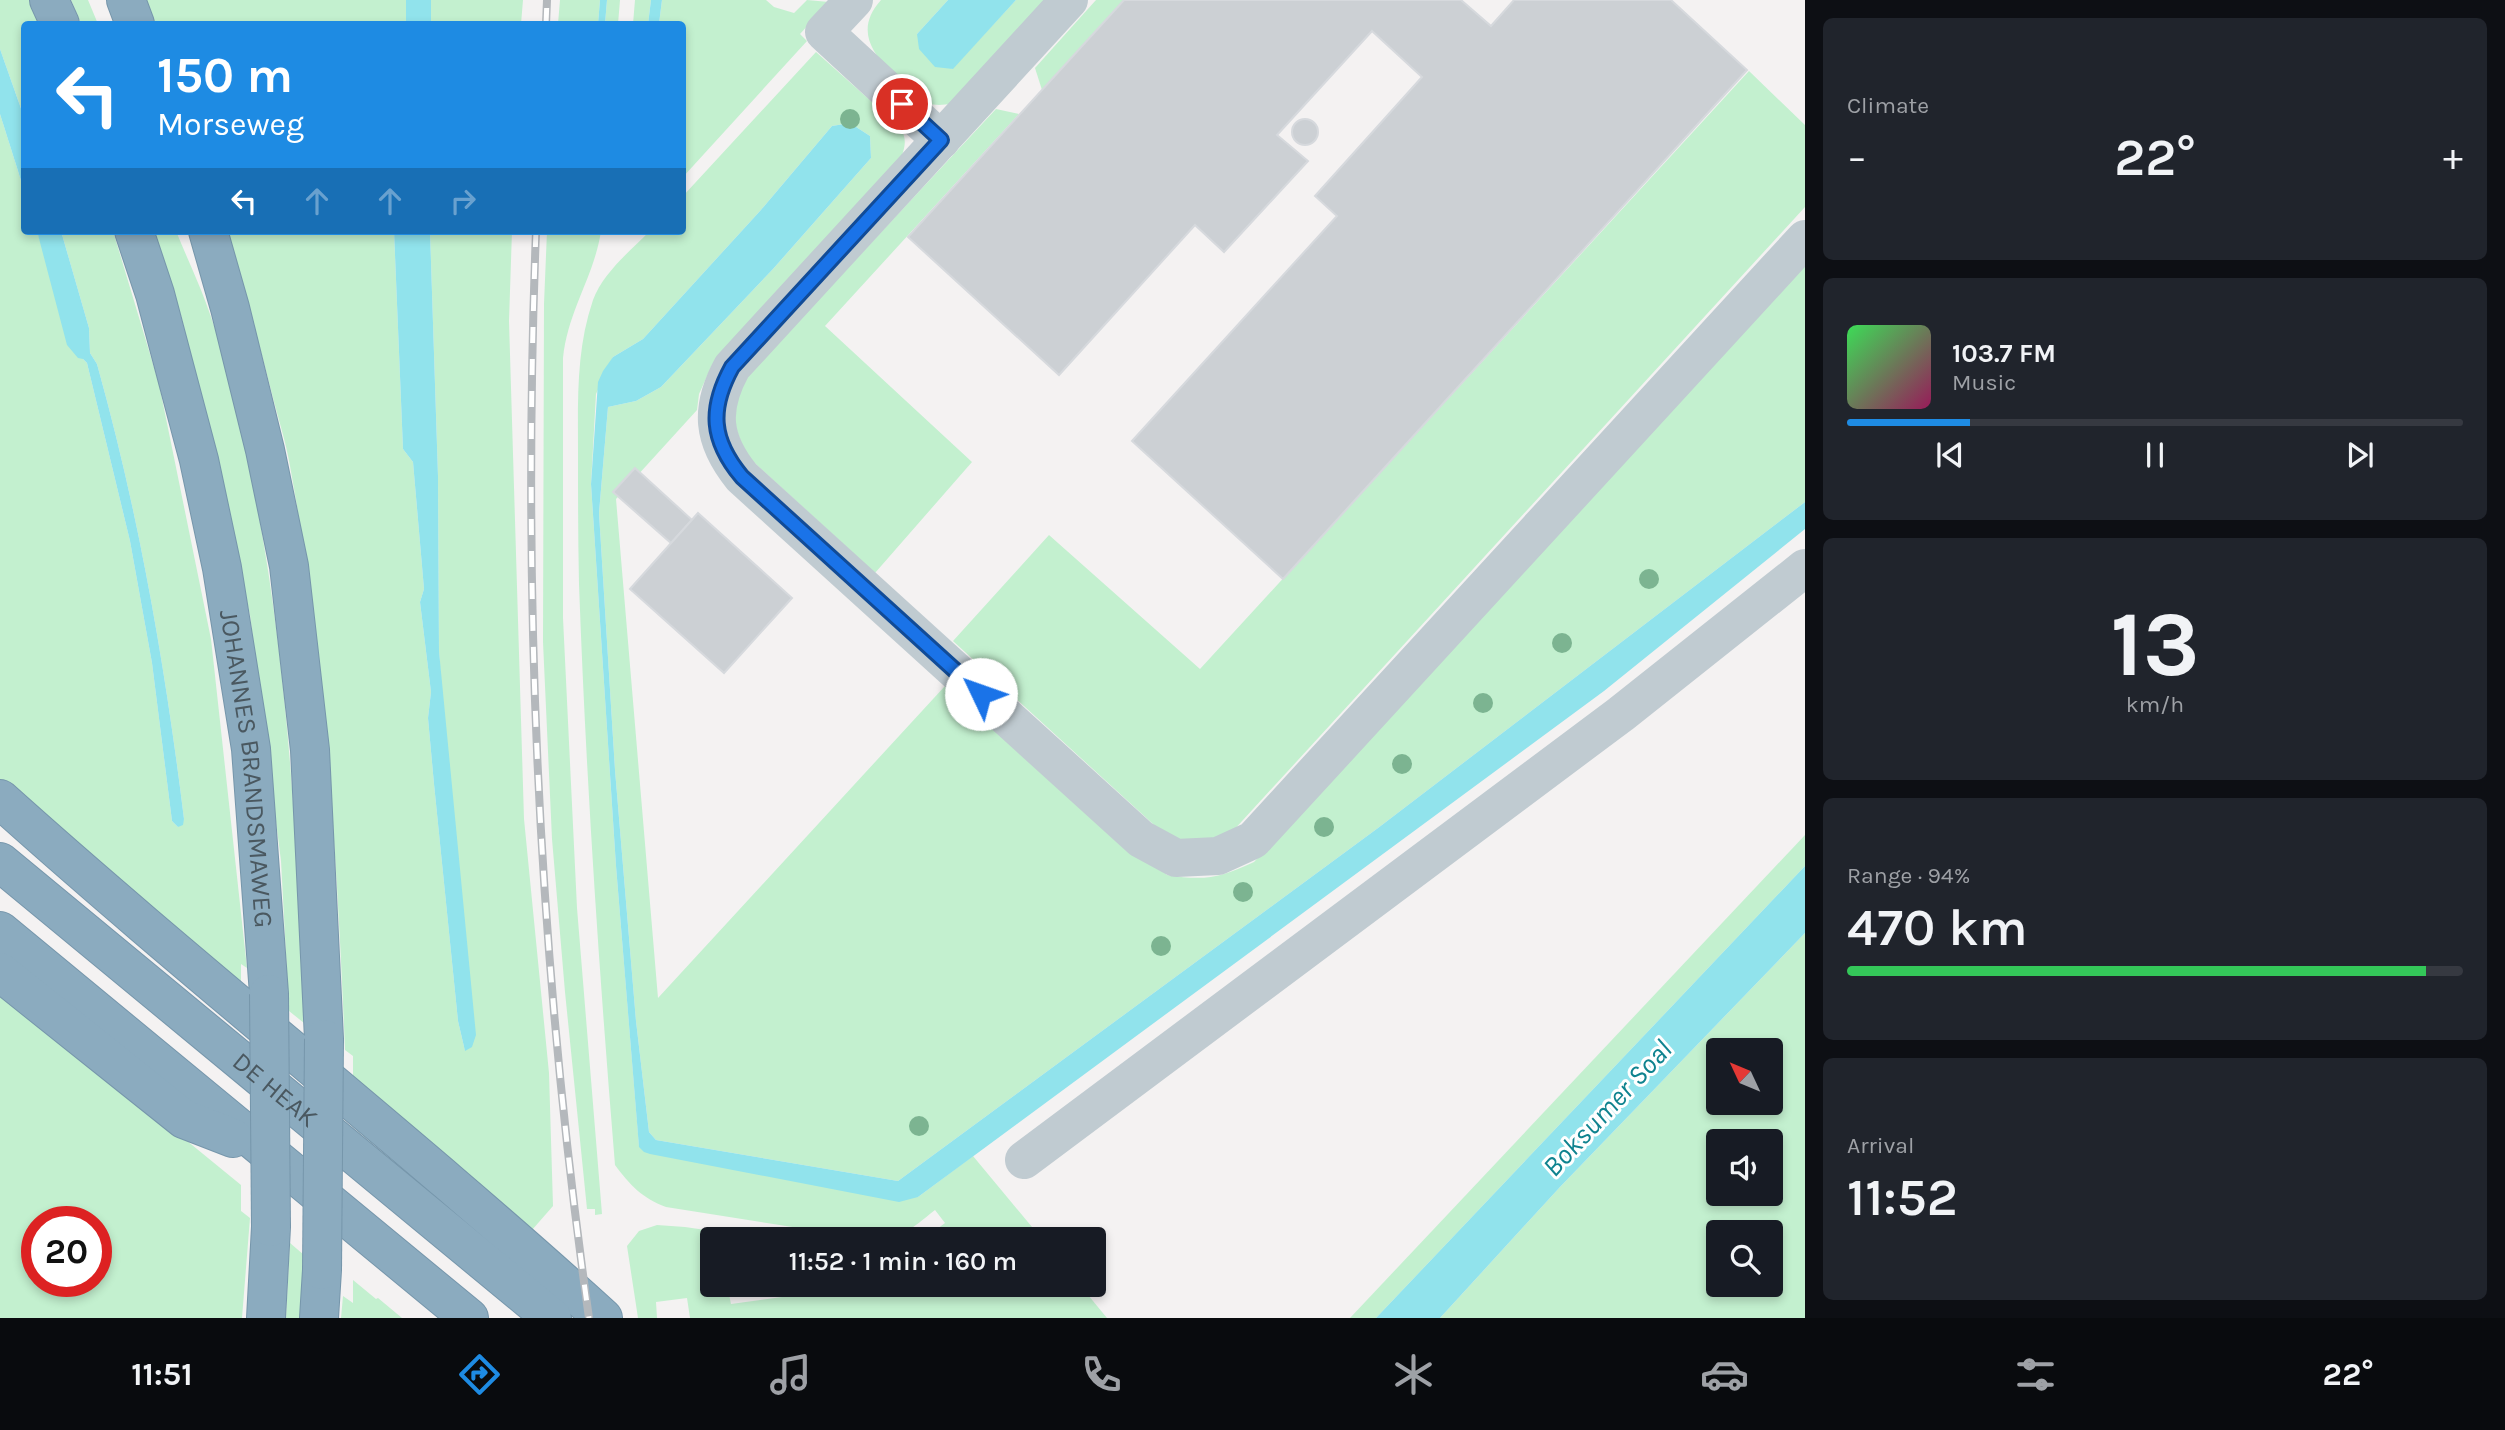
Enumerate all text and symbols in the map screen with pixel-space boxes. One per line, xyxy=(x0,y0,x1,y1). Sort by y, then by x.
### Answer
text: 150 m xyxy=(157,47,293,104)
icon: left xyxy=(42,49,133,140)
pin xyxy=(872,74,932,134)
icon: arrive xyxy=(883,85,921,123)
text: Climate xyxy=(1847,92,1929,119)
text: Morseweg xyxy=(157,106,304,143)
text: 22° xyxy=(2114,127,2196,188)
text: − xyxy=(1847,135,1867,180)
text: + xyxy=(2443,135,2463,180)
icon: left xyxy=(225,182,263,220)
icon: ahead xyxy=(298,182,336,220)
icon: ahead xyxy=(371,182,409,220)
icon: right xyxy=(444,182,482,220)
text: 103.7 FM xyxy=(1952,338,2056,369)
text: Music xyxy=(1952,369,2016,396)
icon: previous xyxy=(1931,436,1969,474)
icon: pause xyxy=(2136,436,2174,474)
icon: next xyxy=(2341,436,2379,474)
text: 13 xyxy=(2110,592,2200,698)
street label: JOHANNES BRANDSMAWEG xyxy=(213,607,280,929)
position arrow xyxy=(944,657,1018,731)
text: km/h xyxy=(2126,691,2184,718)
text: Range · 94% xyxy=(1847,862,1970,889)
text: 470 km xyxy=(1847,897,2028,958)
water label: Boksumer Soal xyxy=(1535,1033,1679,1183)
north arrow xyxy=(1706,1038,1783,1115)
map controls xyxy=(1706,1038,1783,1297)
street label: DE HEAK xyxy=(227,1045,324,1134)
button: sound xyxy=(1706,1129,1783,1206)
text: Arrival xyxy=(1847,1132,1914,1159)
text: 11:52 xyxy=(1847,1167,1958,1228)
speed limit sign: 20 xyxy=(21,1206,112,1297)
button: search xyxy=(1706,1220,1783,1297)
text: 11:52 · 1 min · 160 m xyxy=(789,1246,1017,1277)
icon: directions xyxy=(455,1350,504,1399)
icon: music xyxy=(766,1350,815,1399)
icon: phone xyxy=(1077,1350,1126,1399)
icon: climate xyxy=(1389,1350,1438,1399)
icon: car xyxy=(1700,1350,1749,1399)
icon: filters xyxy=(2011,1350,2060,1399)
text: 11:51 xyxy=(131,1356,193,1393)
text: 22° xyxy=(2323,1356,2374,1393)

